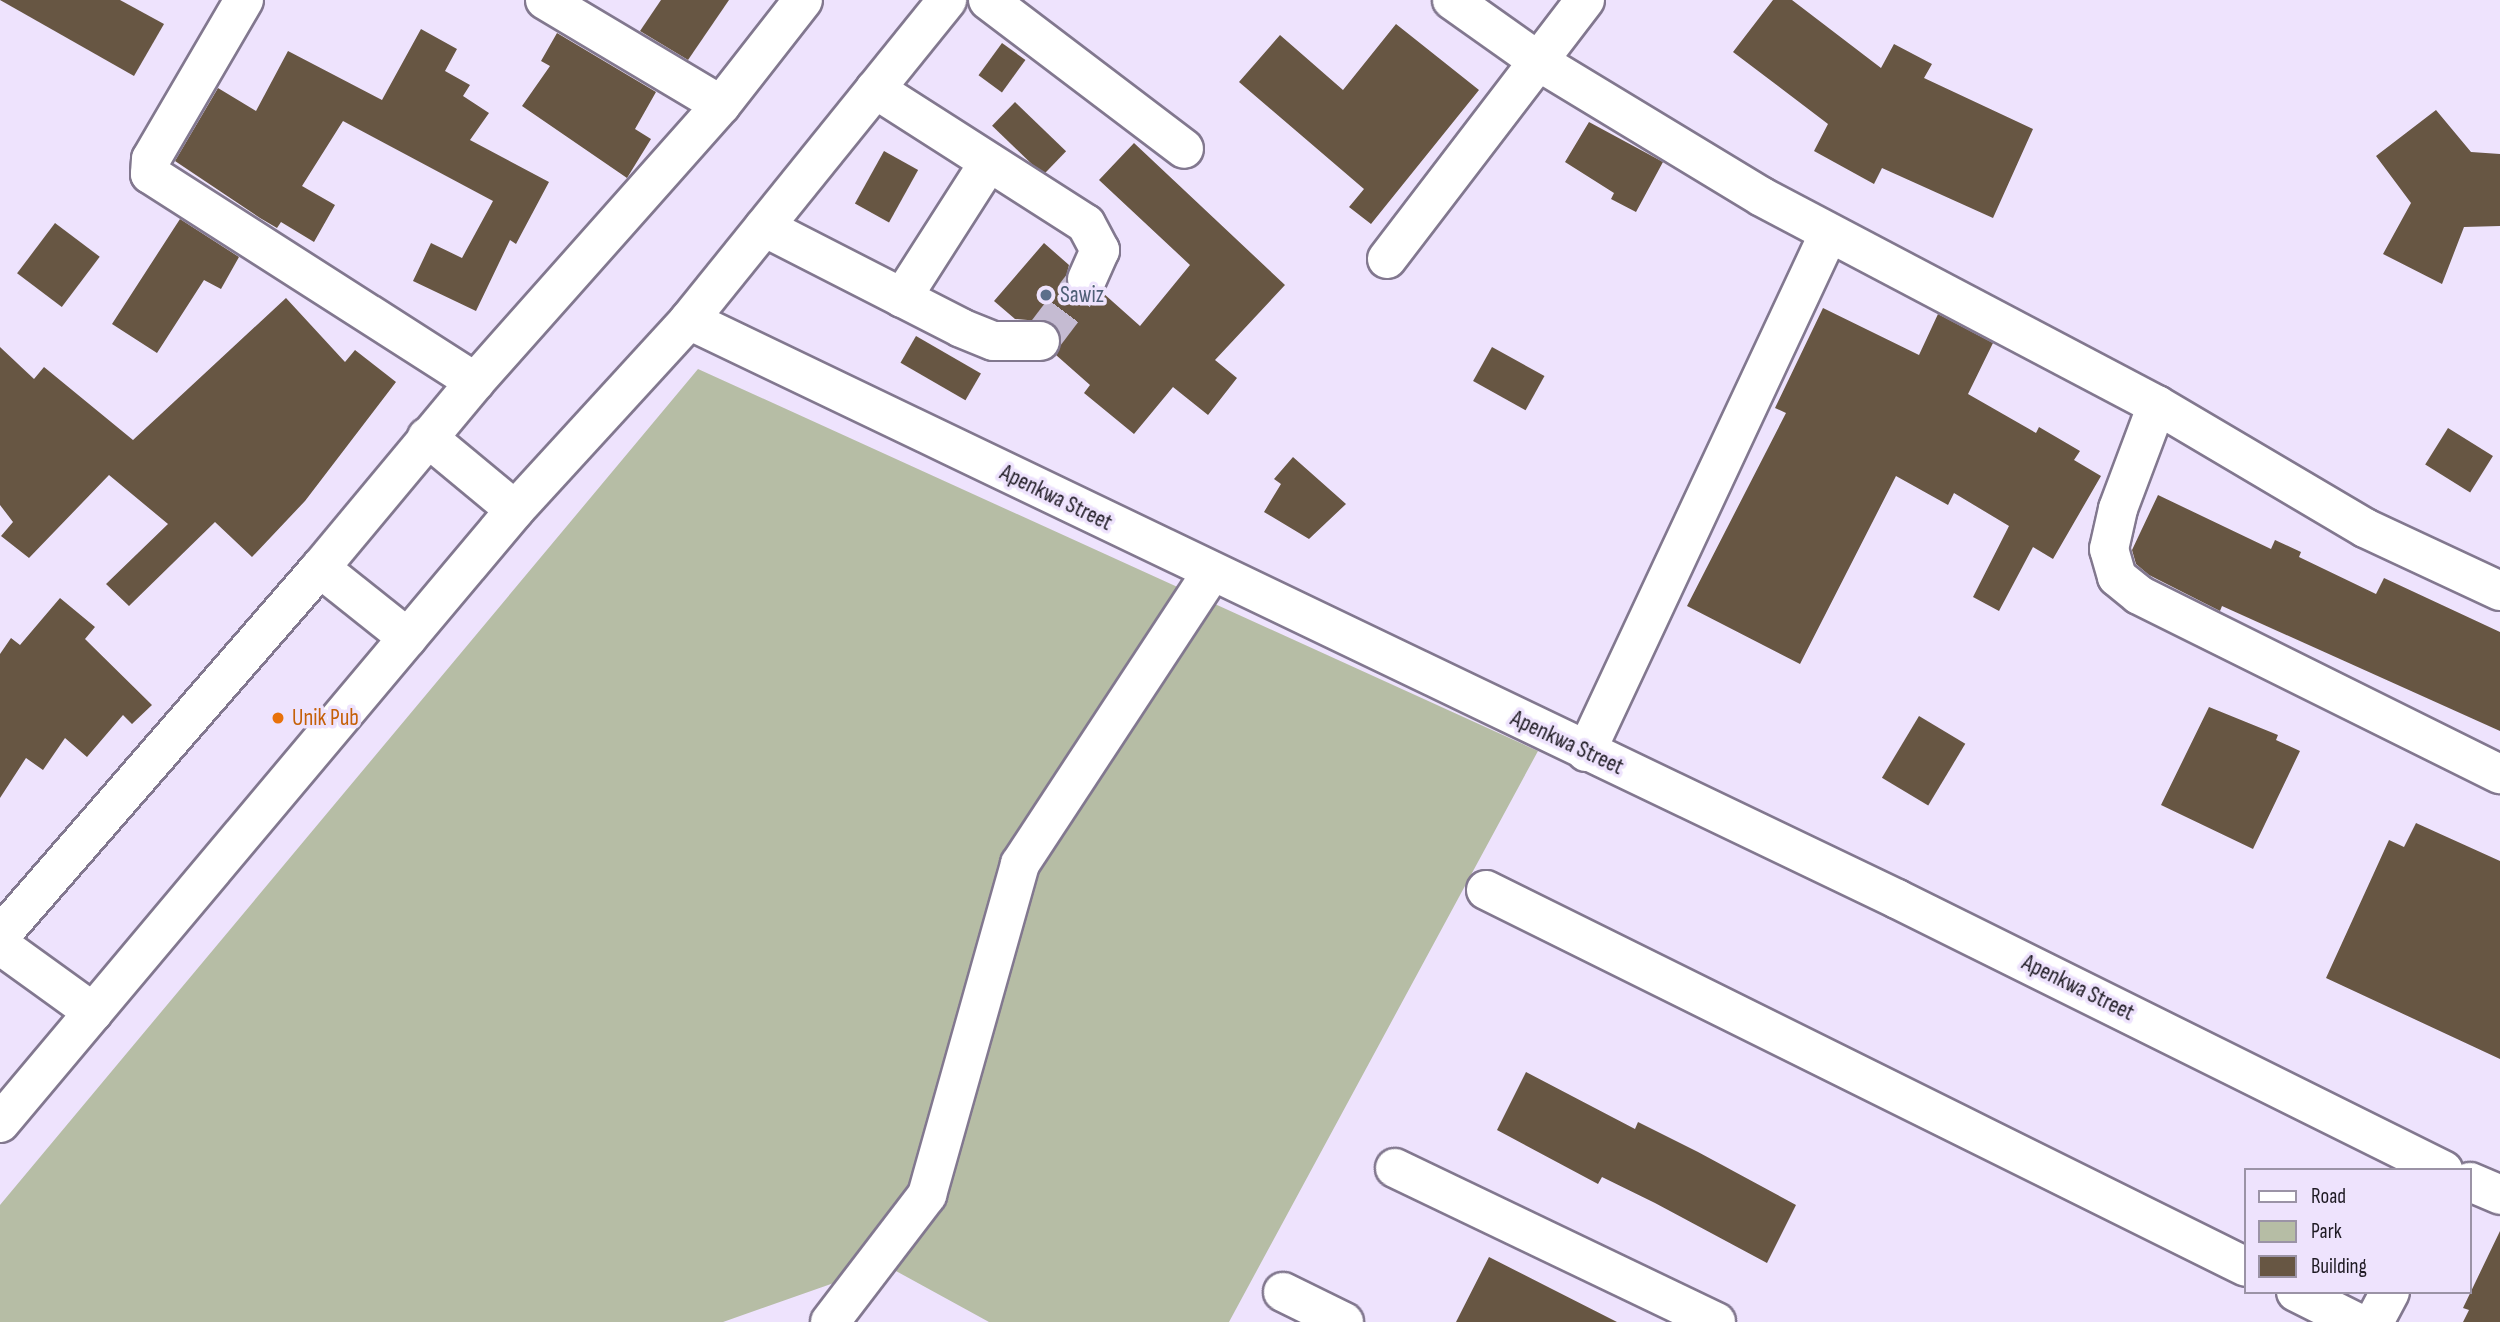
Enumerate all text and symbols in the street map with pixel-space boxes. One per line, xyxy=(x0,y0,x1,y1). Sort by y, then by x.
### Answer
place label: Sawiz xyxy=(1060,281,1104,309)
marker: Sawiz xyxy=(1038,287,1054,303)
street label: Apenkwa Street xyxy=(995,459,1117,537)
place label: Unik Pub xyxy=(292,704,359,732)
street label: Apenkwa Street xyxy=(1506,705,1628,781)
marker: Unik Pub xyxy=(270,710,286,726)
street label: Apenkwa Street xyxy=(2017,949,2139,1027)
legend xyxy=(2244,1168,2472,1294)
text: Road xyxy=(2311,1184,2346,1209)
text: Park xyxy=(2311,1219,2342,1244)
text: Building xyxy=(2311,1254,2367,1279)

